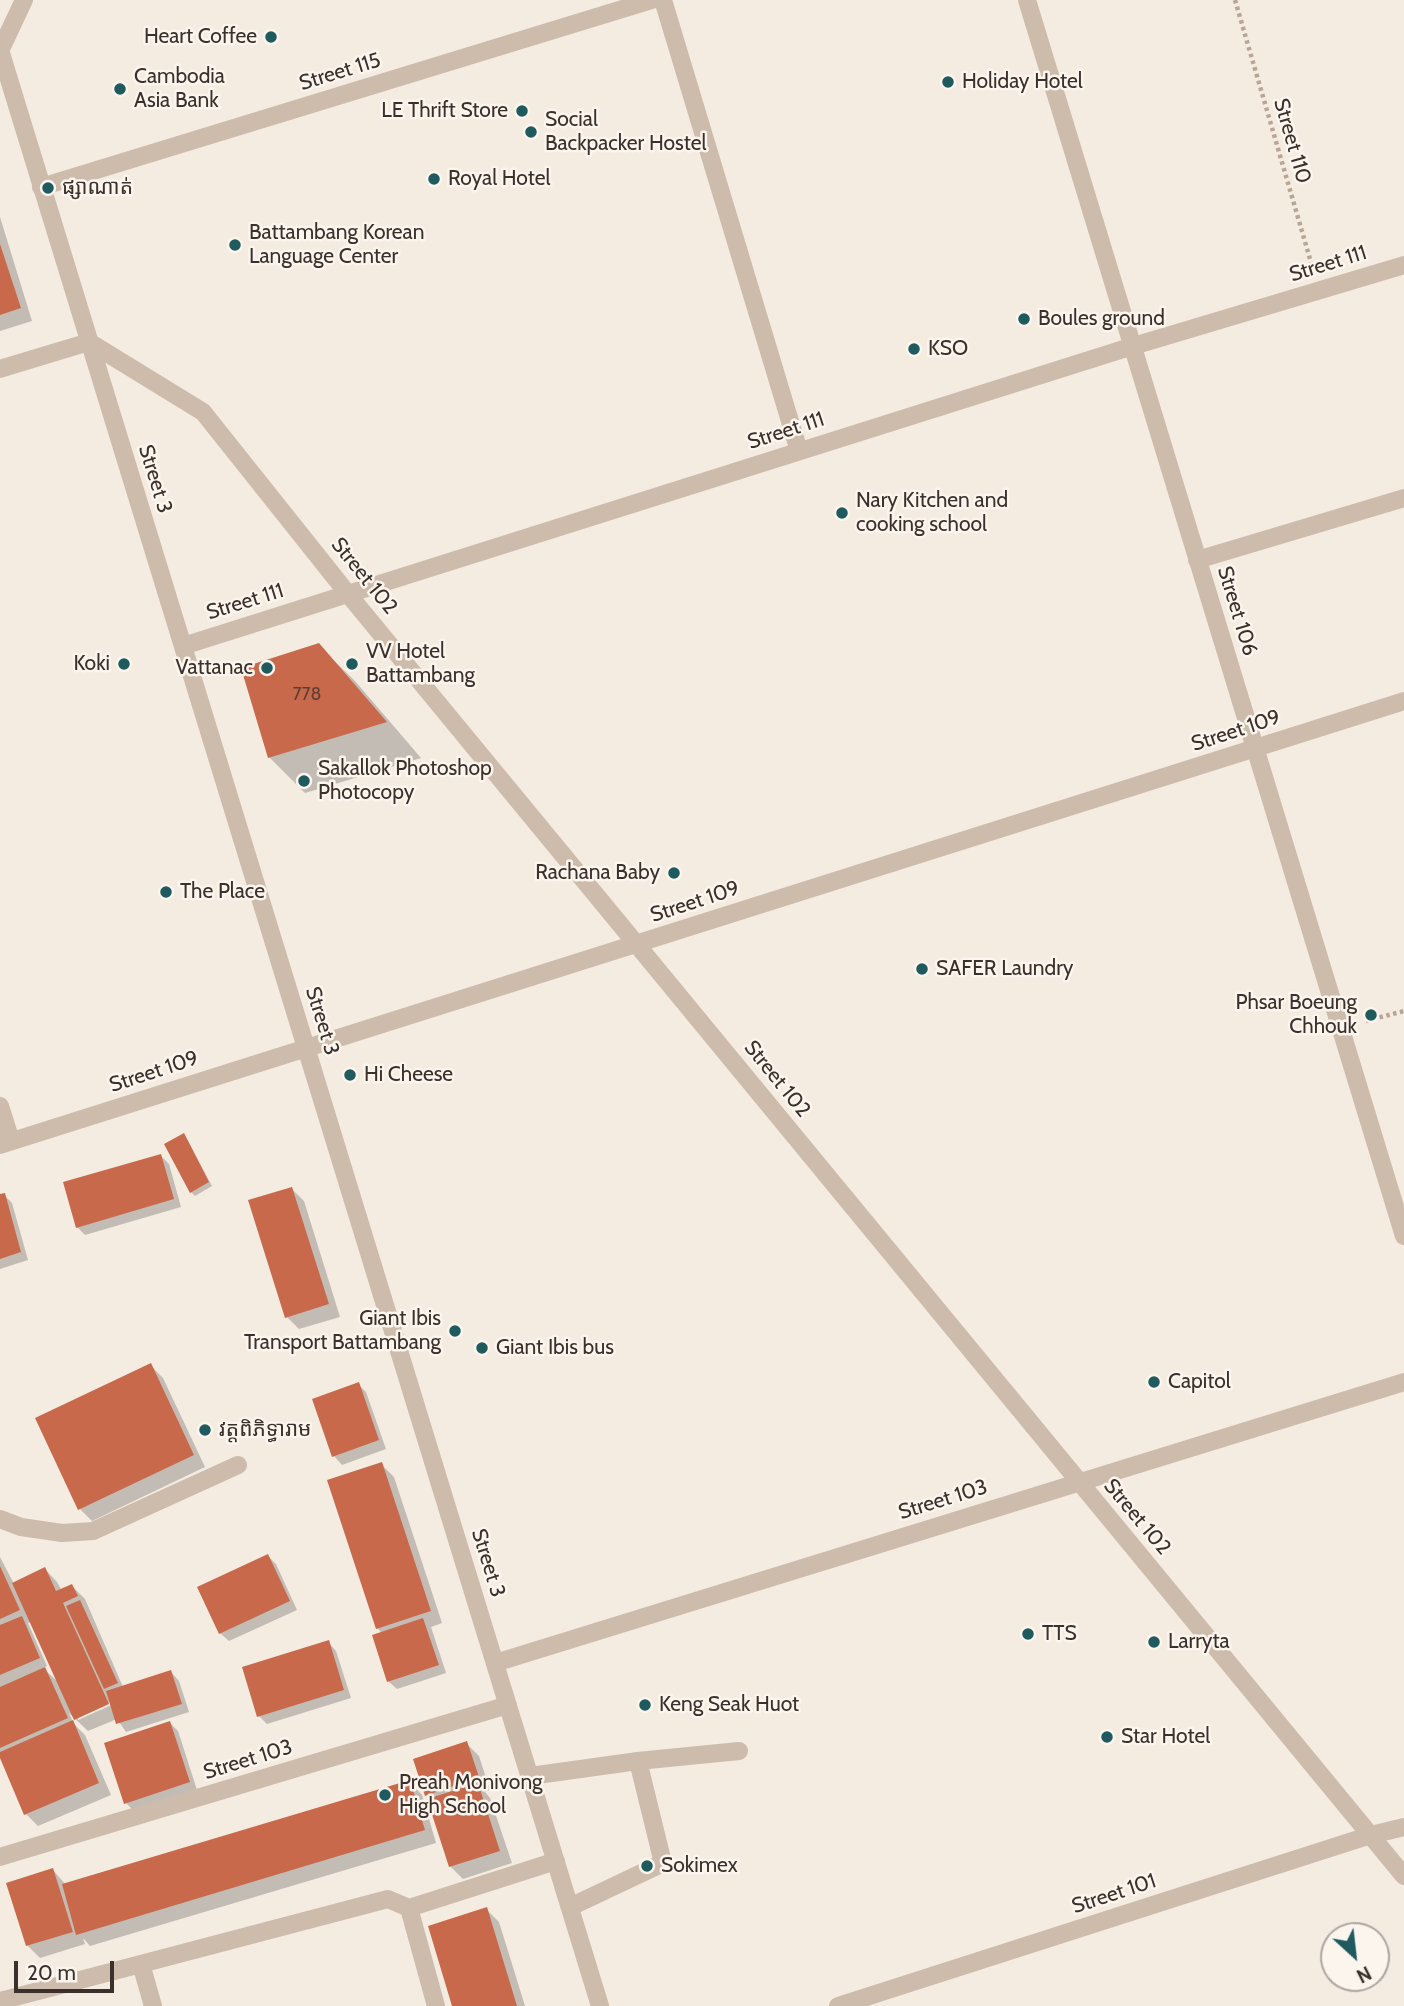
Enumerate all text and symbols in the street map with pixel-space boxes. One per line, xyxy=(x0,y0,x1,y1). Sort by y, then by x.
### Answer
place label: Heart Coffee xyxy=(144,24,257,50)
marker: Heart Coffee xyxy=(263,29,279,45)
street label: Street 115 xyxy=(296,48,384,96)
place label: Cambodia Asia Bank xyxy=(134,64,225,114)
place label: Holiday Hotel xyxy=(962,69,1083,95)
marker: Holiday Hotel xyxy=(940,74,956,90)
marker: Cambodia Asia Bank xyxy=(112,81,128,97)
street label: Street 110 xyxy=(1268,96,1316,186)
place label: LE Thrift Store xyxy=(381,98,508,124)
marker: LE Thrift Store xyxy=(514,103,530,119)
place label: Social Backpacker Hostel xyxy=(545,107,706,157)
marker: Social Backpacker Hostel xyxy=(523,124,539,140)
place label: Royal Hotel xyxy=(448,166,550,192)
marker: Royal Hotel xyxy=(426,171,442,187)
place label: ផ្សាណាត់ xyxy=(62,175,133,201)
marker: ផ្សាណាត់ xyxy=(40,180,56,196)
place label: Battambang Korean Language Center xyxy=(249,220,424,270)
marker: Battambang Korean Language Center xyxy=(227,237,243,253)
street label: Street 111 xyxy=(1286,240,1370,288)
place label: Boules ground xyxy=(1038,306,1165,332)
marker: Boules ground xyxy=(1016,311,1032,327)
place label: KSO xyxy=(928,336,968,362)
marker: KSO xyxy=(906,341,922,357)
street label: Street 111 xyxy=(744,407,828,455)
street label: Street 3 xyxy=(133,442,177,516)
place label: Nary Kitchen and cooking school xyxy=(856,488,1008,538)
marker: Nary Kitchen and cooking school xyxy=(834,505,850,521)
street label: Street 102 xyxy=(326,533,402,619)
street label: Street 106 xyxy=(1211,563,1263,659)
street label: Street 111 xyxy=(203,578,287,626)
place label: VV Hotel Battambang xyxy=(366,639,475,689)
place label: Koki xyxy=(73,651,110,677)
place label: Vattanac xyxy=(176,655,253,681)
marker: Koki xyxy=(116,656,132,672)
marker: VV Hotel Battambang xyxy=(344,656,360,672)
marker: Vattanac xyxy=(259,660,275,676)
house number: 778 xyxy=(292,684,322,706)
street label: Street 109 xyxy=(1188,705,1284,757)
place label: Sakallok Photoshop Photocopy xyxy=(318,756,492,806)
marker: Sakallok Photoshop Photocopy xyxy=(296,773,312,789)
place label: Rachana Baby xyxy=(535,860,660,886)
marker: Rachana Baby xyxy=(666,865,682,881)
street label: Street 109 xyxy=(647,876,743,928)
place label: The Place xyxy=(180,879,265,905)
marker: The Place xyxy=(158,884,174,900)
place label: SAFER Laundry xyxy=(936,956,1073,982)
marker: SAFER Laundry xyxy=(914,961,930,977)
street label: Street 3 xyxy=(300,984,344,1058)
place label: Phsar Boeung Chhouk xyxy=(1236,990,1357,1040)
marker: Phsar Boeung Chhouk xyxy=(1363,1007,1379,1023)
street label: Street 102 xyxy=(739,1036,815,1122)
street label: Street 109 xyxy=(106,1046,202,1098)
place label: Hi Cheese xyxy=(364,1062,453,1088)
marker: Hi Cheese xyxy=(342,1067,358,1083)
place label: Giant Ibis Transport Battambang xyxy=(244,1306,441,1356)
marker: Giant Ibis Transport Battambang xyxy=(447,1323,463,1339)
place label: Giant Ibis bus xyxy=(496,1335,614,1361)
marker: Giant Ibis bus xyxy=(474,1340,490,1356)
place label: Capitol xyxy=(1168,1369,1231,1395)
marker: Capitol xyxy=(1146,1374,1162,1390)
place label: វត្តពិភិទ្ធារាម xyxy=(219,1417,311,1443)
marker: វត្តពិភិទ្ធារាម xyxy=(197,1422,213,1438)
street label: Street 102 xyxy=(1098,1474,1176,1560)
street label: Street 103 xyxy=(896,1475,990,1525)
street label: Street 3 xyxy=(466,1526,510,1600)
place label: TTS xyxy=(1042,1621,1077,1647)
marker: TTS xyxy=(1020,1626,1036,1642)
place label: Larryta xyxy=(1168,1629,1230,1655)
marker: Larryta xyxy=(1146,1634,1162,1650)
place label: Keng Seak Huot xyxy=(659,1692,799,1718)
marker: Keng Seak Huot xyxy=(637,1697,653,1713)
place label: Star Hotel xyxy=(1121,1724,1210,1750)
marker: Star Hotel xyxy=(1099,1729,1115,1745)
street label: Street 103 xyxy=(201,1735,295,1785)
place label: Preah Monivong High School xyxy=(399,1770,543,1820)
marker: Preah Monivong High School xyxy=(377,1787,393,1803)
place label: Sokimex xyxy=(661,1853,738,1879)
marker: Sokimex xyxy=(639,1858,655,1874)
street label: Street 101 xyxy=(1069,1869,1159,1919)
north arrow xyxy=(1320,1922,1390,1992)
scale bar xyxy=(18,1946,117,1990)
text: 20 m xyxy=(27,1960,76,1985)
text: N xyxy=(1353,1961,1375,1988)

